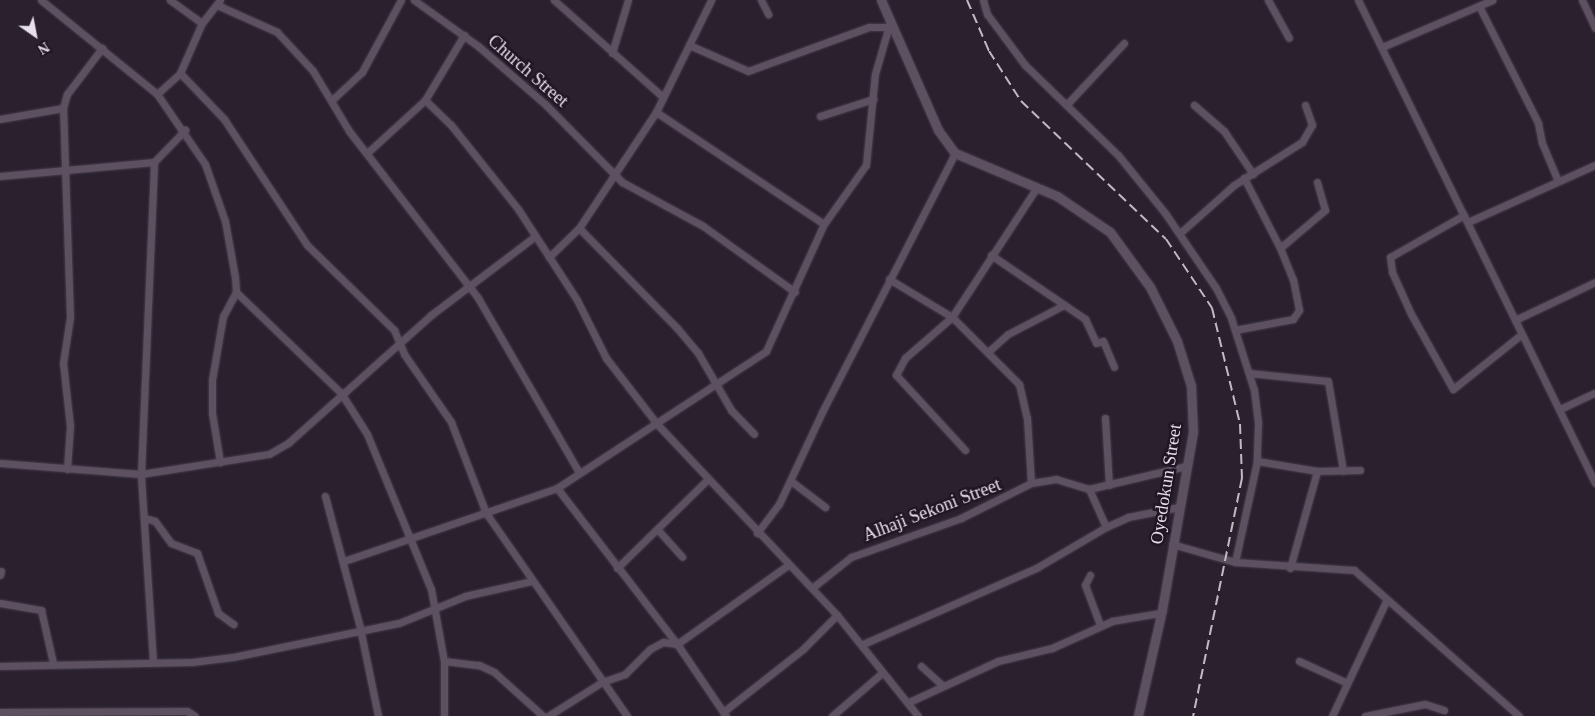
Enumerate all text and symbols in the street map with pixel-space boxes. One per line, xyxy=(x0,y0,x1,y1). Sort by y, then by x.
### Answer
north arrow xyxy=(10,10,60,60)
street label: Church Street xyxy=(483,30,573,112)
text: N xyxy=(35,39,52,57)
street label: Oyedokun Street xyxy=(1146,422,1186,546)
street label: Alhaji Sekoni Street xyxy=(860,474,1004,546)

